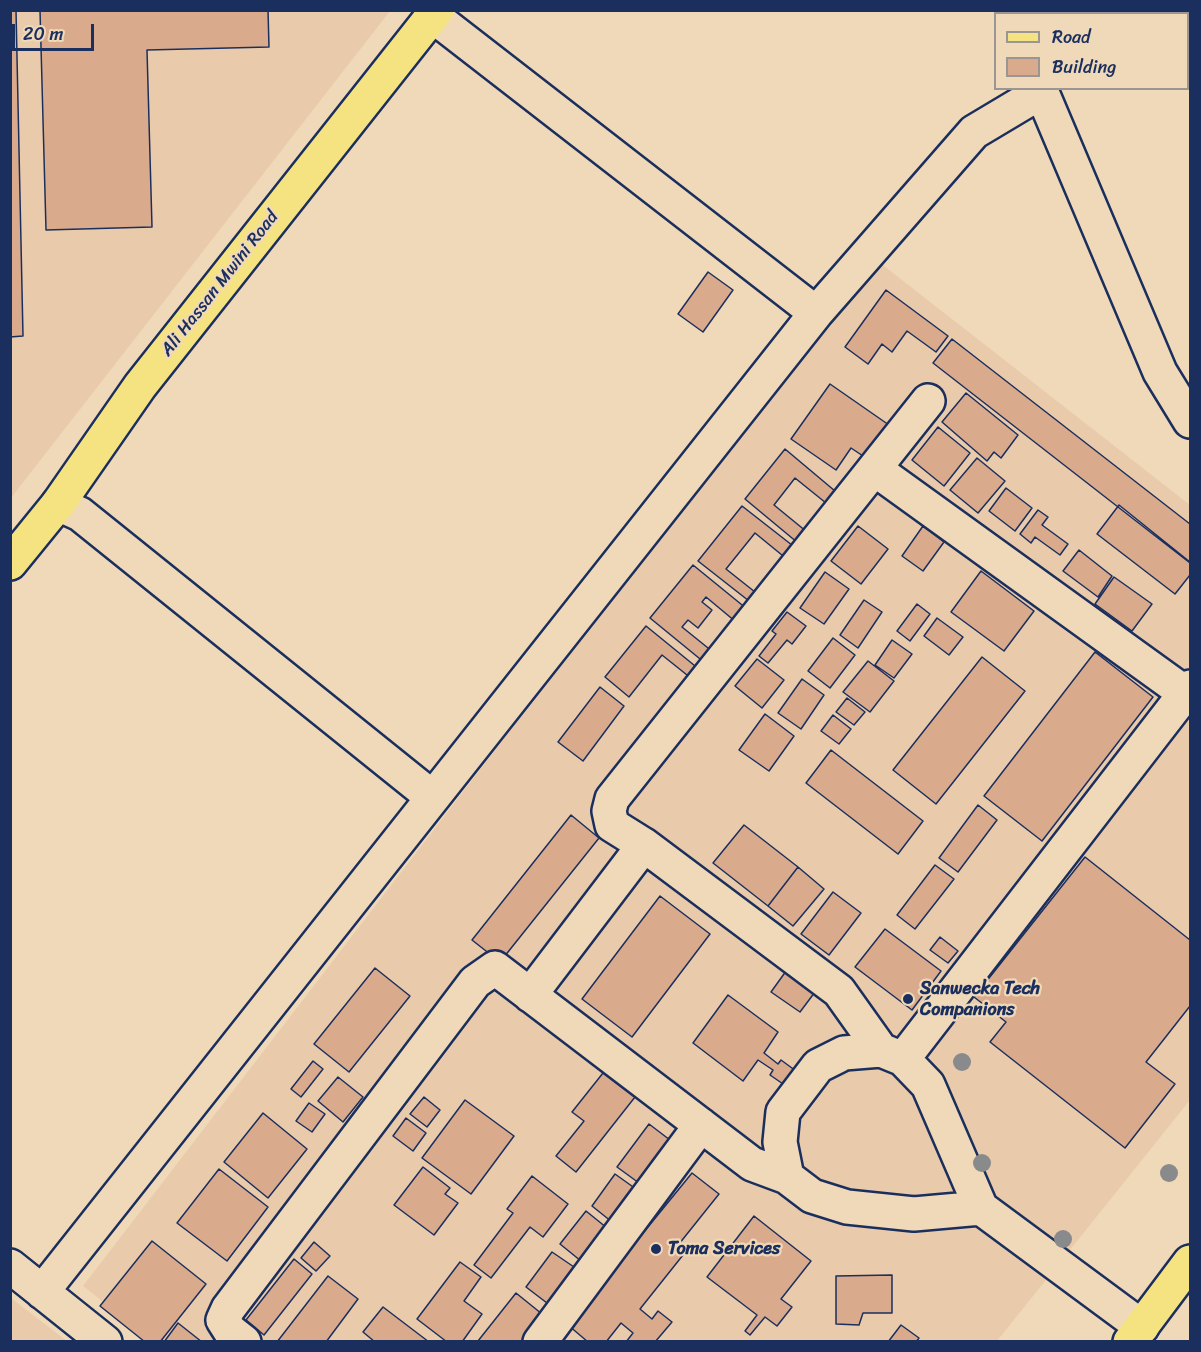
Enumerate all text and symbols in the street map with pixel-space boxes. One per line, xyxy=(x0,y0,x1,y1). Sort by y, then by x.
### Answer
scale bar xyxy=(15,12,98,50)
legend xyxy=(994,12,1189,90)
text: 20 m xyxy=(23,18,63,50)
text: Road xyxy=(1052,21,1091,53)
text: Building xyxy=(1052,51,1116,83)
street label: Ali Hassan Mwini Road xyxy=(157,207,283,361)
place label: Sanwecka Tech Companions xyxy=(920,978,1040,1020)
marker: Sanwecka Tech Companions xyxy=(901,992,915,1006)
place label: Toma Services xyxy=(668,1238,780,1260)
marker: Toma Services xyxy=(649,1242,663,1256)

